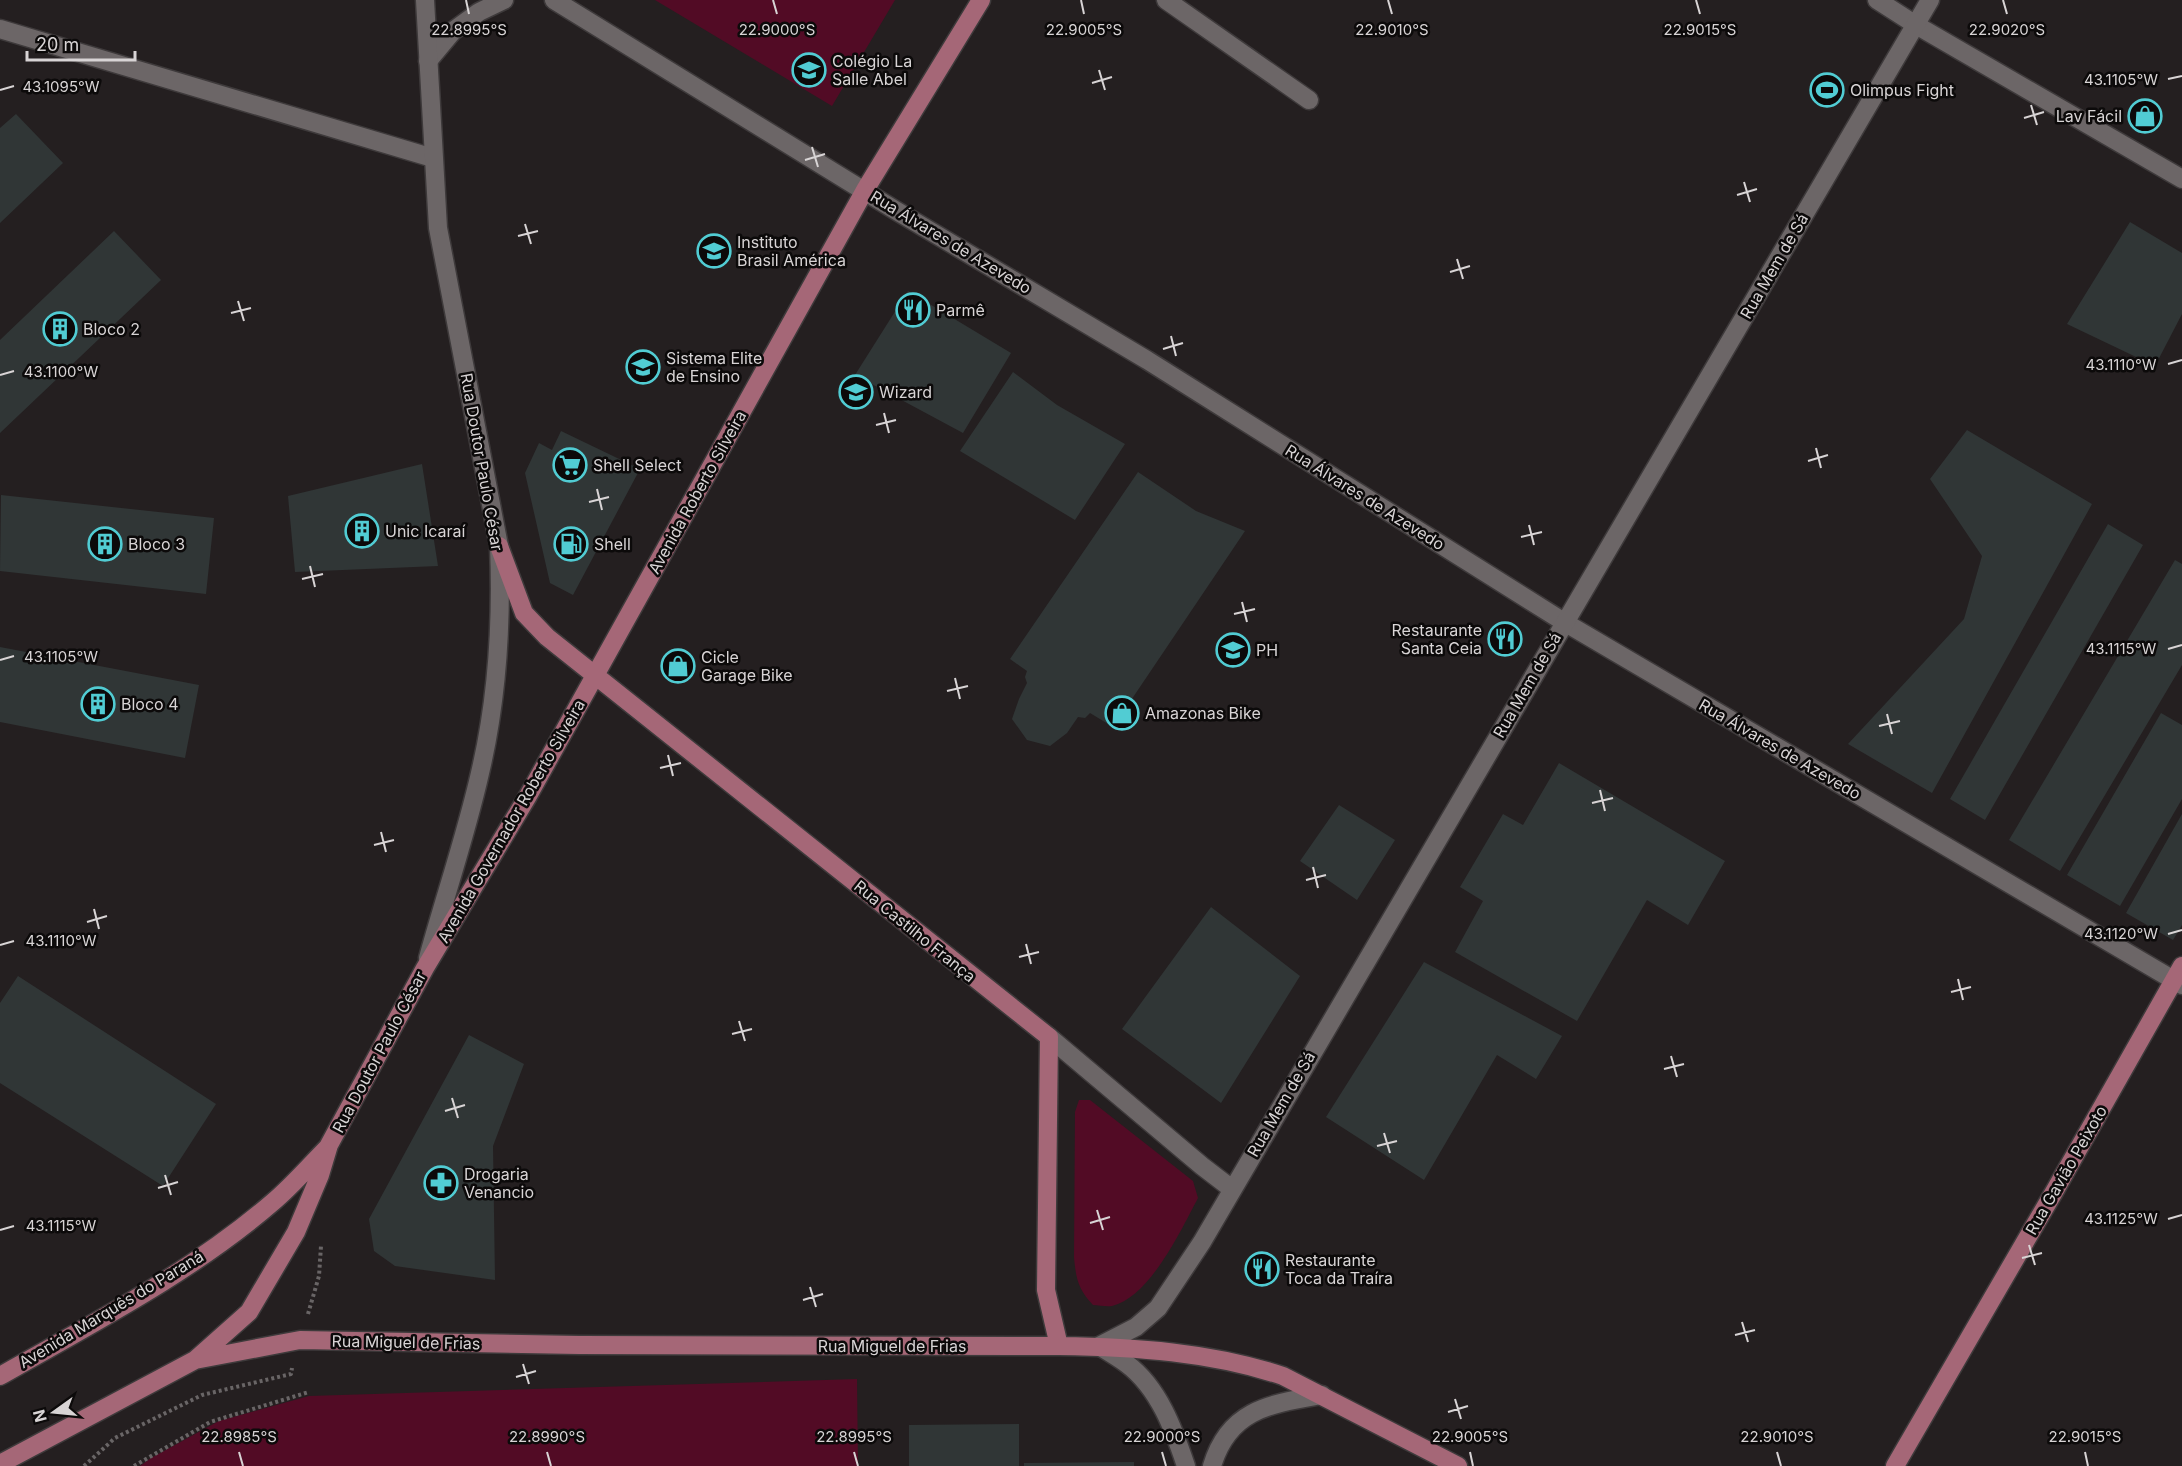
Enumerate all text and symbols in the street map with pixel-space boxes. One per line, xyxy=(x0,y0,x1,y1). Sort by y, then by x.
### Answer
text: 22.8995°S xyxy=(431,20,507,39)
text: 22.9000°S xyxy=(739,20,815,39)
text: 22.9005°S xyxy=(1046,20,1122,39)
text: 22.9010°S xyxy=(1355,20,1429,39)
text: 22.9015°S xyxy=(1664,20,1736,39)
text: 22.9020°S xyxy=(1969,20,2045,39)
scale bar xyxy=(27,24,135,62)
text: 20 m xyxy=(36,34,79,55)
place label: Colégio La Salle Abel xyxy=(832,51,912,89)
school or university icon: Colégio La Salle Abel xyxy=(791,52,827,88)
text: 43.1105°W xyxy=(2084,70,2158,89)
sports icon: Olimpus Fight xyxy=(1809,72,1845,108)
text: 43.1095°W xyxy=(22,77,100,96)
place label: Olimpus Fight xyxy=(1850,80,1954,100)
shop icon: Lav Fácil xyxy=(2127,98,2163,134)
place label: Lav Fácil xyxy=(2056,106,2122,126)
street label: Rua Álvares de Azevedo xyxy=(867,186,1035,298)
street label: Rua Mem de Sá xyxy=(1736,210,1812,322)
place label: Instituto Brasil América xyxy=(737,232,846,270)
school or university icon: Instituto Brasil América xyxy=(696,233,732,269)
restaurant icon: Parmê xyxy=(895,292,931,328)
place label: Parmê xyxy=(936,300,985,320)
building icon: Bloco 2 xyxy=(42,311,78,347)
place label: Bloco 2 xyxy=(83,319,140,339)
place label: Sistema Elite de Ensino xyxy=(666,348,762,386)
school or university icon: Sistema Elite de Ensino xyxy=(625,349,661,385)
text: 43.1110°W xyxy=(2085,355,2157,374)
text: 43.1100°W xyxy=(24,362,98,381)
street label: Rua Doutor Paulo César xyxy=(457,372,507,552)
school or university icon: Wizard xyxy=(838,374,874,410)
place label: Wizard xyxy=(879,382,932,402)
street label: Avenida Roberto Silveira xyxy=(644,407,750,577)
street label: Rua Álvares de Azevedo xyxy=(1282,440,1448,554)
supermarket icon: Shell Select xyxy=(552,447,588,483)
place label: Shell Select xyxy=(593,455,681,475)
building icon: Unic Icaraí xyxy=(344,513,380,549)
place label: Unic Icaraí xyxy=(385,521,465,541)
building icon: Bloco 3 xyxy=(87,526,123,562)
fuel station icon: Shell xyxy=(553,526,589,562)
place label: Bloco 3 xyxy=(128,534,185,554)
place label: Shell xyxy=(594,534,631,554)
place label: Restaurante Santa Ceia xyxy=(1392,620,1482,658)
restaurant icon: Restaurante Santa Ceia xyxy=(1487,621,1523,657)
street label: Rua Mem de Sá xyxy=(1489,629,1565,741)
school or university icon: PH xyxy=(1215,632,1251,668)
text: 43.1115°W xyxy=(2086,639,2157,658)
place label: PH xyxy=(1256,640,1278,660)
text: 43.1105°W xyxy=(24,647,98,666)
place label: Cicle Garage Bike xyxy=(701,647,793,685)
shop icon: Cicle Garage Bike xyxy=(660,648,696,684)
building icon: Bloco 4 xyxy=(80,686,116,722)
place label: Bloco 4 xyxy=(121,694,179,714)
street label: Rua Álvares de Azevedo xyxy=(1695,694,1865,804)
shop icon: Amazonas Bike xyxy=(1104,695,1140,731)
street label: Avenida Governador Roberto Silveira xyxy=(433,696,589,946)
place label: Amazonas Bike xyxy=(1145,703,1261,723)
street label: Rua Castilho França xyxy=(850,876,980,986)
text: 43.1120°W xyxy=(2084,924,2158,943)
text: 43.1110°W xyxy=(25,931,97,950)
street label: Rua Doutor Paulo César xyxy=(328,968,430,1136)
street label: Rua Mem de Sá xyxy=(1243,1048,1319,1160)
street label: Rua Gavião Peixoto xyxy=(2021,1102,2111,1238)
place label: Drogaria Venancio xyxy=(464,1164,534,1202)
pharmacy icon: Drogaria Venancio xyxy=(423,1165,459,1201)
text: 43.1125°W xyxy=(2084,1209,2158,1228)
text: 43.1115°W xyxy=(26,1216,97,1235)
street label: Avenida Marquês do Paraná xyxy=(15,1246,207,1372)
place label: Restaurante Toca da Traíra xyxy=(1285,1250,1393,1288)
restaurant icon: Restaurante Toca da Traíra xyxy=(1244,1251,1280,1287)
street label: Rua Miguel de Frias xyxy=(331,1331,481,1353)
street label: Rua Miguel de Frias xyxy=(818,1336,966,1356)
north arrow xyxy=(24,1382,84,1442)
text: N xyxy=(28,1407,51,1424)
text: 22.8985°S xyxy=(201,1427,277,1446)
text: 22.8990°S xyxy=(509,1427,585,1446)
text: 22.8995°S xyxy=(816,1427,892,1446)
text: 22.9000°S xyxy=(1124,1427,1200,1446)
text: 22.9005°S xyxy=(1432,1427,1508,1446)
text: 22.9010°S xyxy=(1740,1427,1814,1446)
text: 22.9015°S xyxy=(2049,1427,2121,1446)

